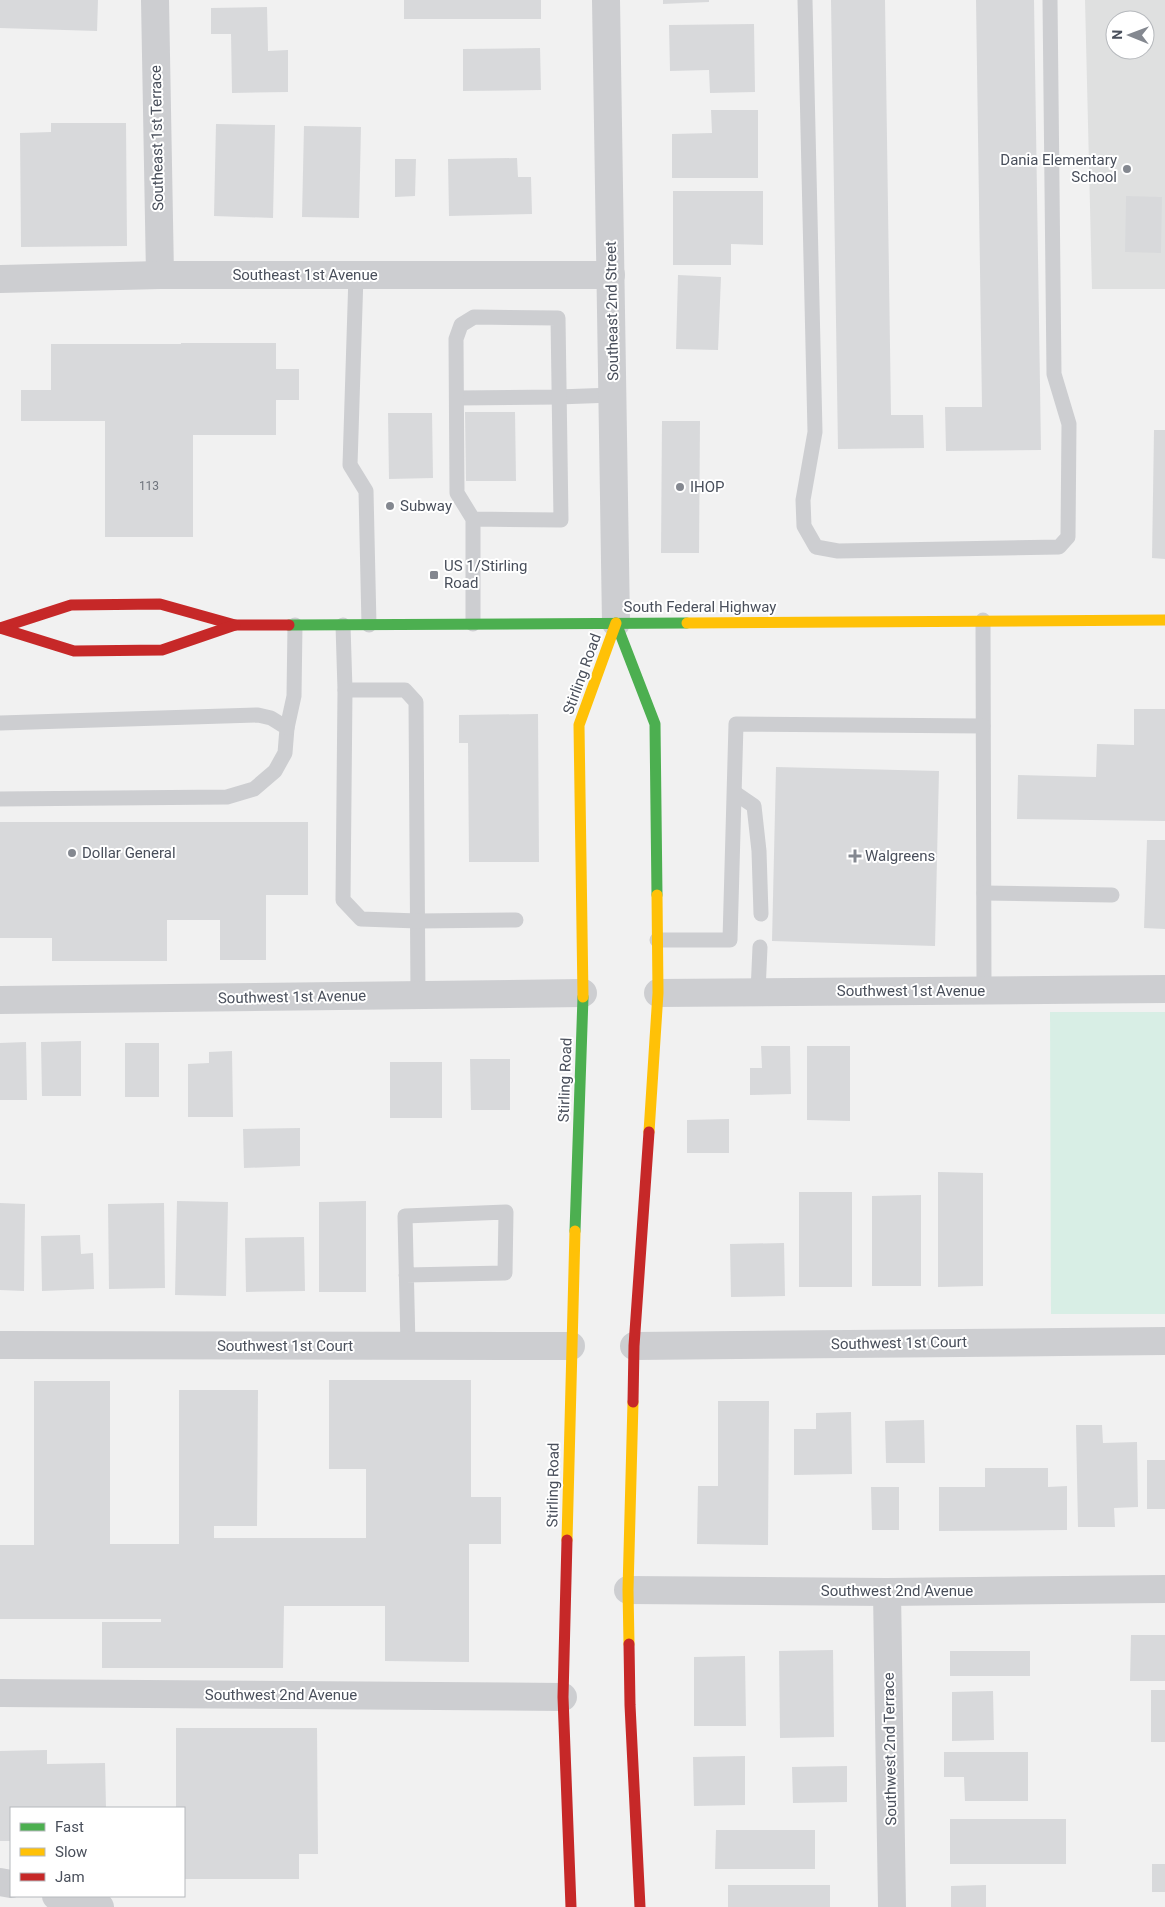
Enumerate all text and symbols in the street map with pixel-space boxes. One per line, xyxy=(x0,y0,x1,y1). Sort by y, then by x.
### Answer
north arrow xyxy=(1105,10,1155,60)
text: N xyxy=(1109,30,1125,40)
street label: Southeast 1st Terrace xyxy=(147,65,167,211)
place label: Dania Elementary School xyxy=(1000,151,1117,186)
marker: Dania Elementary School xyxy=(1121,163,1133,175)
street label: Southeast 2nd Street xyxy=(602,241,622,381)
street label: Southeast 1st Avenue xyxy=(232,266,378,284)
place label: IHOP xyxy=(690,478,725,496)
house number: 113 xyxy=(139,479,159,493)
marker: IHOP xyxy=(674,481,686,493)
place label: Subway xyxy=(400,497,452,515)
marker: Subway xyxy=(384,500,396,512)
place label: US 1/Stirling Road xyxy=(444,557,528,592)
marker: US 1/Stirling Road xyxy=(428,569,440,581)
street label: South Federal Highway xyxy=(624,598,776,616)
street label: Stirling Road xyxy=(559,631,605,717)
place label: Dollar General xyxy=(82,844,176,862)
marker: Dollar General xyxy=(66,847,78,859)
place label: Walgreens xyxy=(865,847,935,865)
marker: Walgreens xyxy=(849,850,861,862)
street label: Southwest 1st Avenue xyxy=(837,982,985,1000)
street label: Southwest 1st Avenue xyxy=(218,987,366,1007)
street label: Stirling Road xyxy=(555,1037,575,1123)
street label: Southwest 1st Court xyxy=(831,1333,967,1353)
street label: Southwest 1st Court xyxy=(217,1337,353,1355)
street label: Stirling Road xyxy=(543,1443,563,1527)
street label: Southwest 2nd Avenue xyxy=(821,1582,973,1600)
street label: Southwest 2nd Terrace xyxy=(880,1672,900,1826)
street label: Southwest 2nd Avenue xyxy=(205,1686,357,1704)
legend xyxy=(10,1807,185,1897)
text: Fast xyxy=(55,1818,84,1836)
text: Slow xyxy=(55,1843,87,1861)
text: Jam xyxy=(55,1868,85,1886)

